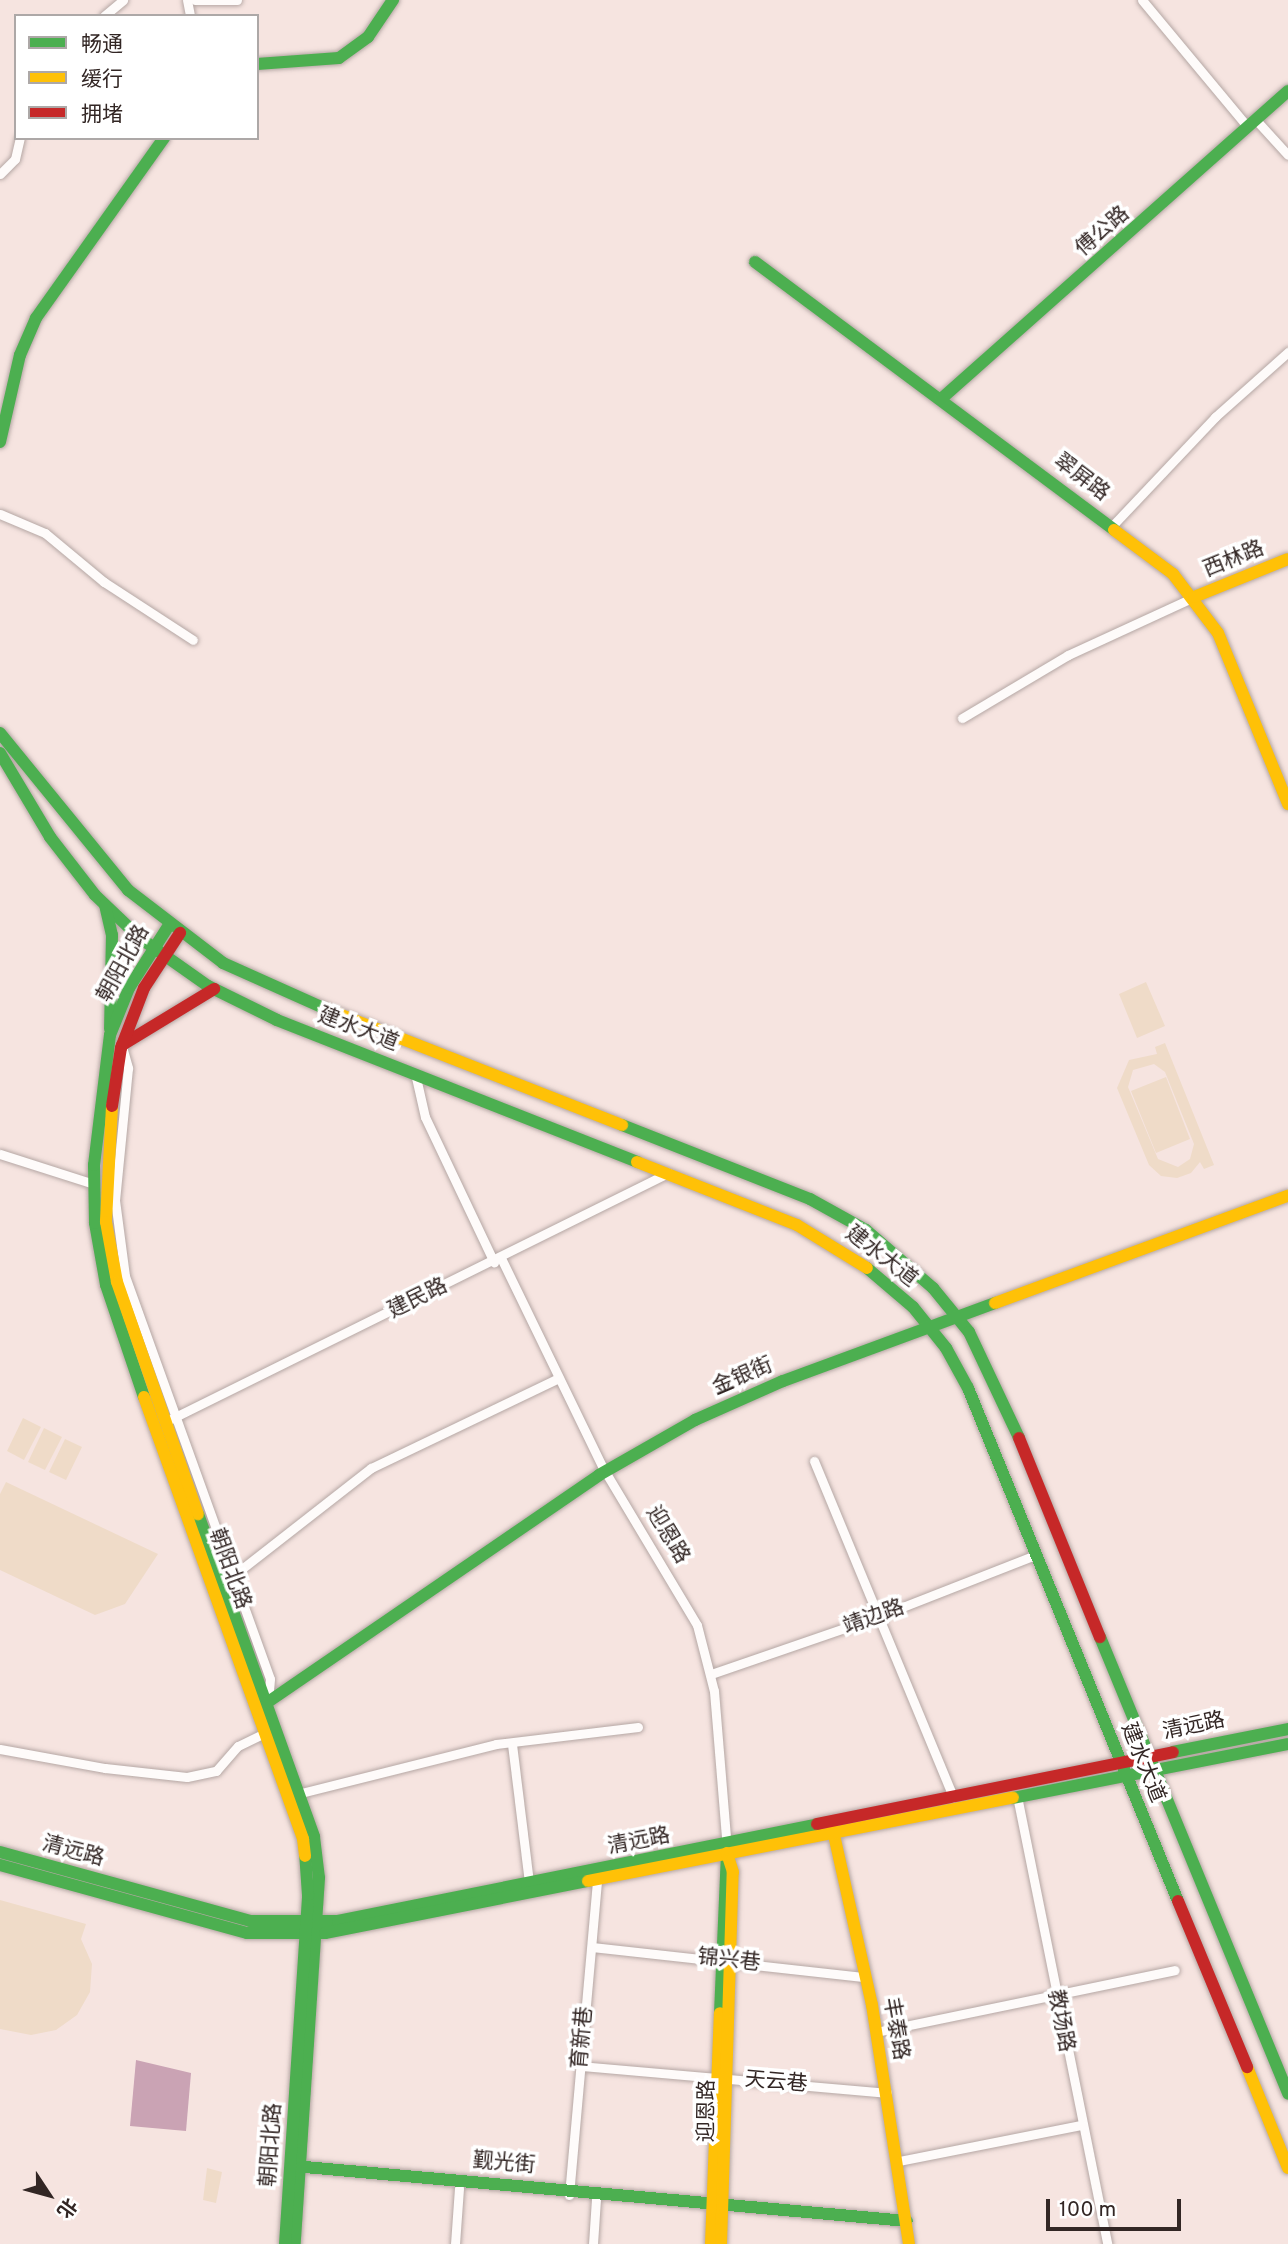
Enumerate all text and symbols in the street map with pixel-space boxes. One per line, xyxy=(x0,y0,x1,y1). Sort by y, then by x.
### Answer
legend xyxy=(14,14,259,140)
text: 畅通 xyxy=(81,32,123,59)
text: 缓行 xyxy=(81,67,123,94)
text: 拥堵 xyxy=(81,102,123,129)
street label: 傅公路 xyxy=(1071,202,1135,262)
street label: 翠屏路 xyxy=(1048,449,1114,507)
street label: 西林路 xyxy=(1200,537,1268,583)
street label: 朝阳北路 xyxy=(93,921,155,1007)
street label: 建水大道 xyxy=(314,1003,402,1057)
street label: 建水大道 xyxy=(840,1221,922,1293)
street label: 建民路 xyxy=(384,1274,452,1324)
street label: 金银街 xyxy=(709,1353,777,1401)
street label: 迎恩路 xyxy=(640,1502,694,1568)
street label: 朝阳北路 xyxy=(203,1525,255,1613)
street label: 靖边路 xyxy=(840,1595,908,1641)
street label: 清远路 xyxy=(1161,1708,1227,1746)
street label: 建水大道 xyxy=(1115,1719,1169,1807)
street label: 清远路 xyxy=(606,1824,672,1860)
street label: 清远路 xyxy=(39,1832,107,1872)
street label: 锦兴巷 xyxy=(696,1945,762,1977)
street label: 教场路 xyxy=(1042,1988,1078,2054)
street label: 丰泰路 xyxy=(877,1996,913,2062)
street label: 育新巷 xyxy=(568,2006,598,2070)
street label: 天云巷 xyxy=(744,2068,808,2098)
street label: 迎恩路 xyxy=(695,2079,721,2143)
street label: 朝阳北路 xyxy=(257,2102,287,2188)
street label: 觐光街 xyxy=(472,2149,536,2179)
north arrow xyxy=(14,2160,84,2230)
scale bar xyxy=(1050,2184,1185,2228)
text: 北 xyxy=(51,2193,81,2222)
text: 100 m xyxy=(1059,2197,1116,2224)

